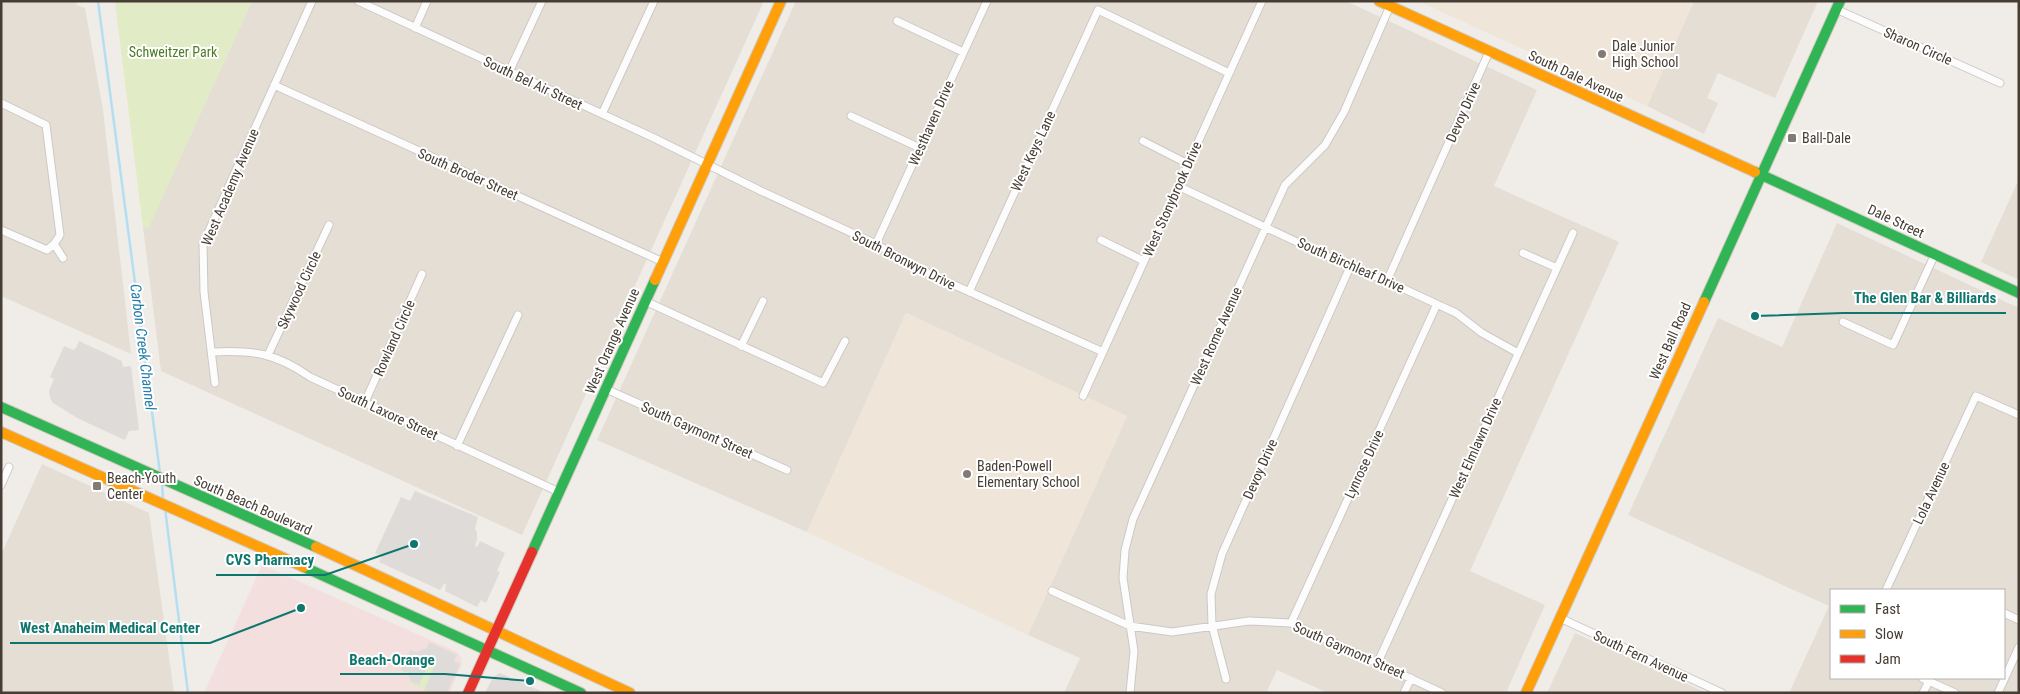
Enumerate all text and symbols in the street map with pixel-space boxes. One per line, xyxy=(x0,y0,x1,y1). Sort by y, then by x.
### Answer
street label: Sharon Circle xyxy=(1881,24,1955,68)
place label: Dale Junior High School xyxy=(1612,38,1679,70)
park label: Schweitzer Park xyxy=(129,44,218,60)
street label: South Dale Avenue xyxy=(1526,47,1627,105)
marker: Dale Junior High School xyxy=(1596,48,1608,60)
street label: South Bel Air Street xyxy=(481,53,585,113)
street label: Westhaven Drive xyxy=(905,78,957,168)
street label: Devoy Drive xyxy=(1443,79,1484,145)
street label: West Keys Lane xyxy=(1007,108,1059,194)
street label: West Academy Avenue xyxy=(198,126,262,248)
place label: Ball-Dale xyxy=(1802,130,1851,146)
marker: Ball-Dale xyxy=(1786,132,1798,144)
street label: West Stonybrook Drive xyxy=(1139,139,1205,259)
street label: South Broder Street xyxy=(416,145,520,203)
street label: Dale Street xyxy=(1865,201,1927,241)
street label: South Bronwyn Drive xyxy=(850,227,959,293)
street label: South Birchleaf Drive xyxy=(1295,234,1407,296)
street label: Skywood Circle xyxy=(274,248,324,332)
water label: Carbon Creek Channel xyxy=(126,283,160,412)
callout: The Glen Bar & Billiards xyxy=(1843,283,2006,313)
street label: West Rome Avenue xyxy=(1187,284,1245,388)
street label: West Orange Avenue xyxy=(582,285,643,396)
text: The Glen Bar & Billiards xyxy=(1854,289,1996,307)
street label: Rowland Circle xyxy=(370,297,418,379)
street label: West Ball Road xyxy=(1646,300,1694,382)
street label: South Laxore Street xyxy=(336,383,440,443)
street label: West Elmlawn Drive xyxy=(1446,395,1505,501)
street label: South Gaymont Street xyxy=(639,398,755,462)
street label: Lynrose Drive xyxy=(1341,427,1387,501)
street label: Devoy Drive xyxy=(1240,436,1281,502)
place label: Baden-Powell Elementary School xyxy=(977,458,1080,490)
street label: Lola Avenue xyxy=(1910,459,1953,527)
marker: Baden-Powell Elementary School xyxy=(961,468,973,480)
place label: Beach-Youth Center xyxy=(107,470,176,502)
street label: South Beach Boulevard xyxy=(192,472,314,538)
marker: Beach-Youth Center xyxy=(91,480,103,492)
callout: CVS Pharmacy xyxy=(216,545,325,575)
text: CVS Pharmacy xyxy=(226,551,315,569)
legend xyxy=(1830,589,2005,679)
text: Fast xyxy=(1875,600,1900,618)
callout: West Anaheim Medical Center xyxy=(10,613,210,643)
street label: South Gaymont Street xyxy=(1291,618,1407,682)
text: West Anaheim Medical Center xyxy=(20,619,200,637)
text: Slow xyxy=(1875,625,1904,643)
street label: South Fern Avenue xyxy=(1591,627,1691,685)
callout: Beach-Orange xyxy=(340,644,445,674)
text: Jam xyxy=(1875,650,1901,668)
text: Beach-Orange xyxy=(349,651,435,669)

